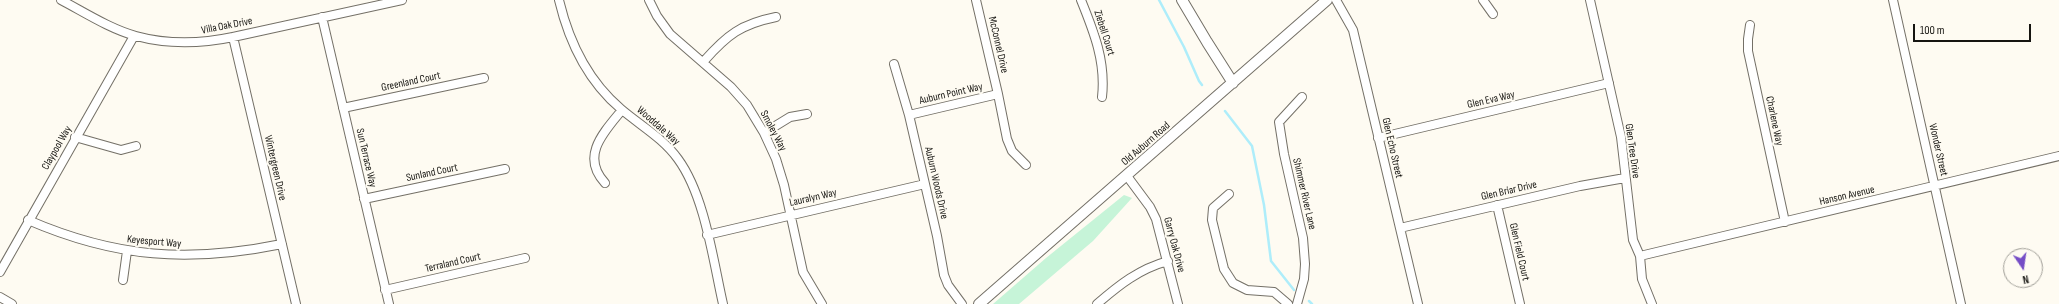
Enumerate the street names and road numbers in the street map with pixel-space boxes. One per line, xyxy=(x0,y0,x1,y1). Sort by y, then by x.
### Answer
street label: Ziebell Court xyxy=(1090,9,1118,57)
street label: Villa Oak Drive xyxy=(200,15,254,37)
street label: McConnel Drive xyxy=(985,15,1011,75)
street label: Greenland Court xyxy=(380,69,442,95)
street label: Auburn Point Way xyxy=(918,80,984,108)
street label: Glen Eva Way xyxy=(1466,88,1516,112)
street label: Charlene Way xyxy=(1762,95,1786,147)
street label: Wooddale Way xyxy=(634,104,682,148)
street label: Smoley Way xyxy=(757,108,789,154)
street label: Glen Echo Street xyxy=(1379,117,1405,179)
street label: Old Auburn Road xyxy=(1119,119,1173,169)
street label: Glen Tree Drive xyxy=(1622,123,1642,179)
street label: Wonder Street xyxy=(1926,123,1950,177)
street label: Claypool Way xyxy=(39,124,75,172)
street label: Sun Terrace Way xyxy=(353,127,379,189)
street label: Wintergreen Drive xyxy=(261,134,289,202)
street label: Auburn Woods Drive xyxy=(921,146,951,220)
street label: Shimmer River Lane xyxy=(1289,157,1319,231)
street label: Sunland Court xyxy=(405,161,459,185)
street label: Glen Briar Drive xyxy=(1480,178,1538,204)
street label: Hanson Avenue xyxy=(1818,183,1876,209)
street label: Lauralyn Way xyxy=(788,186,838,210)
street label: Garry Oak Drive xyxy=(1160,216,1188,274)
street label: Glen Field Court xyxy=(1506,222,1532,282)
street label: Keyesport Way xyxy=(126,233,182,251)
street label: Terraland Court xyxy=(424,250,482,276)

